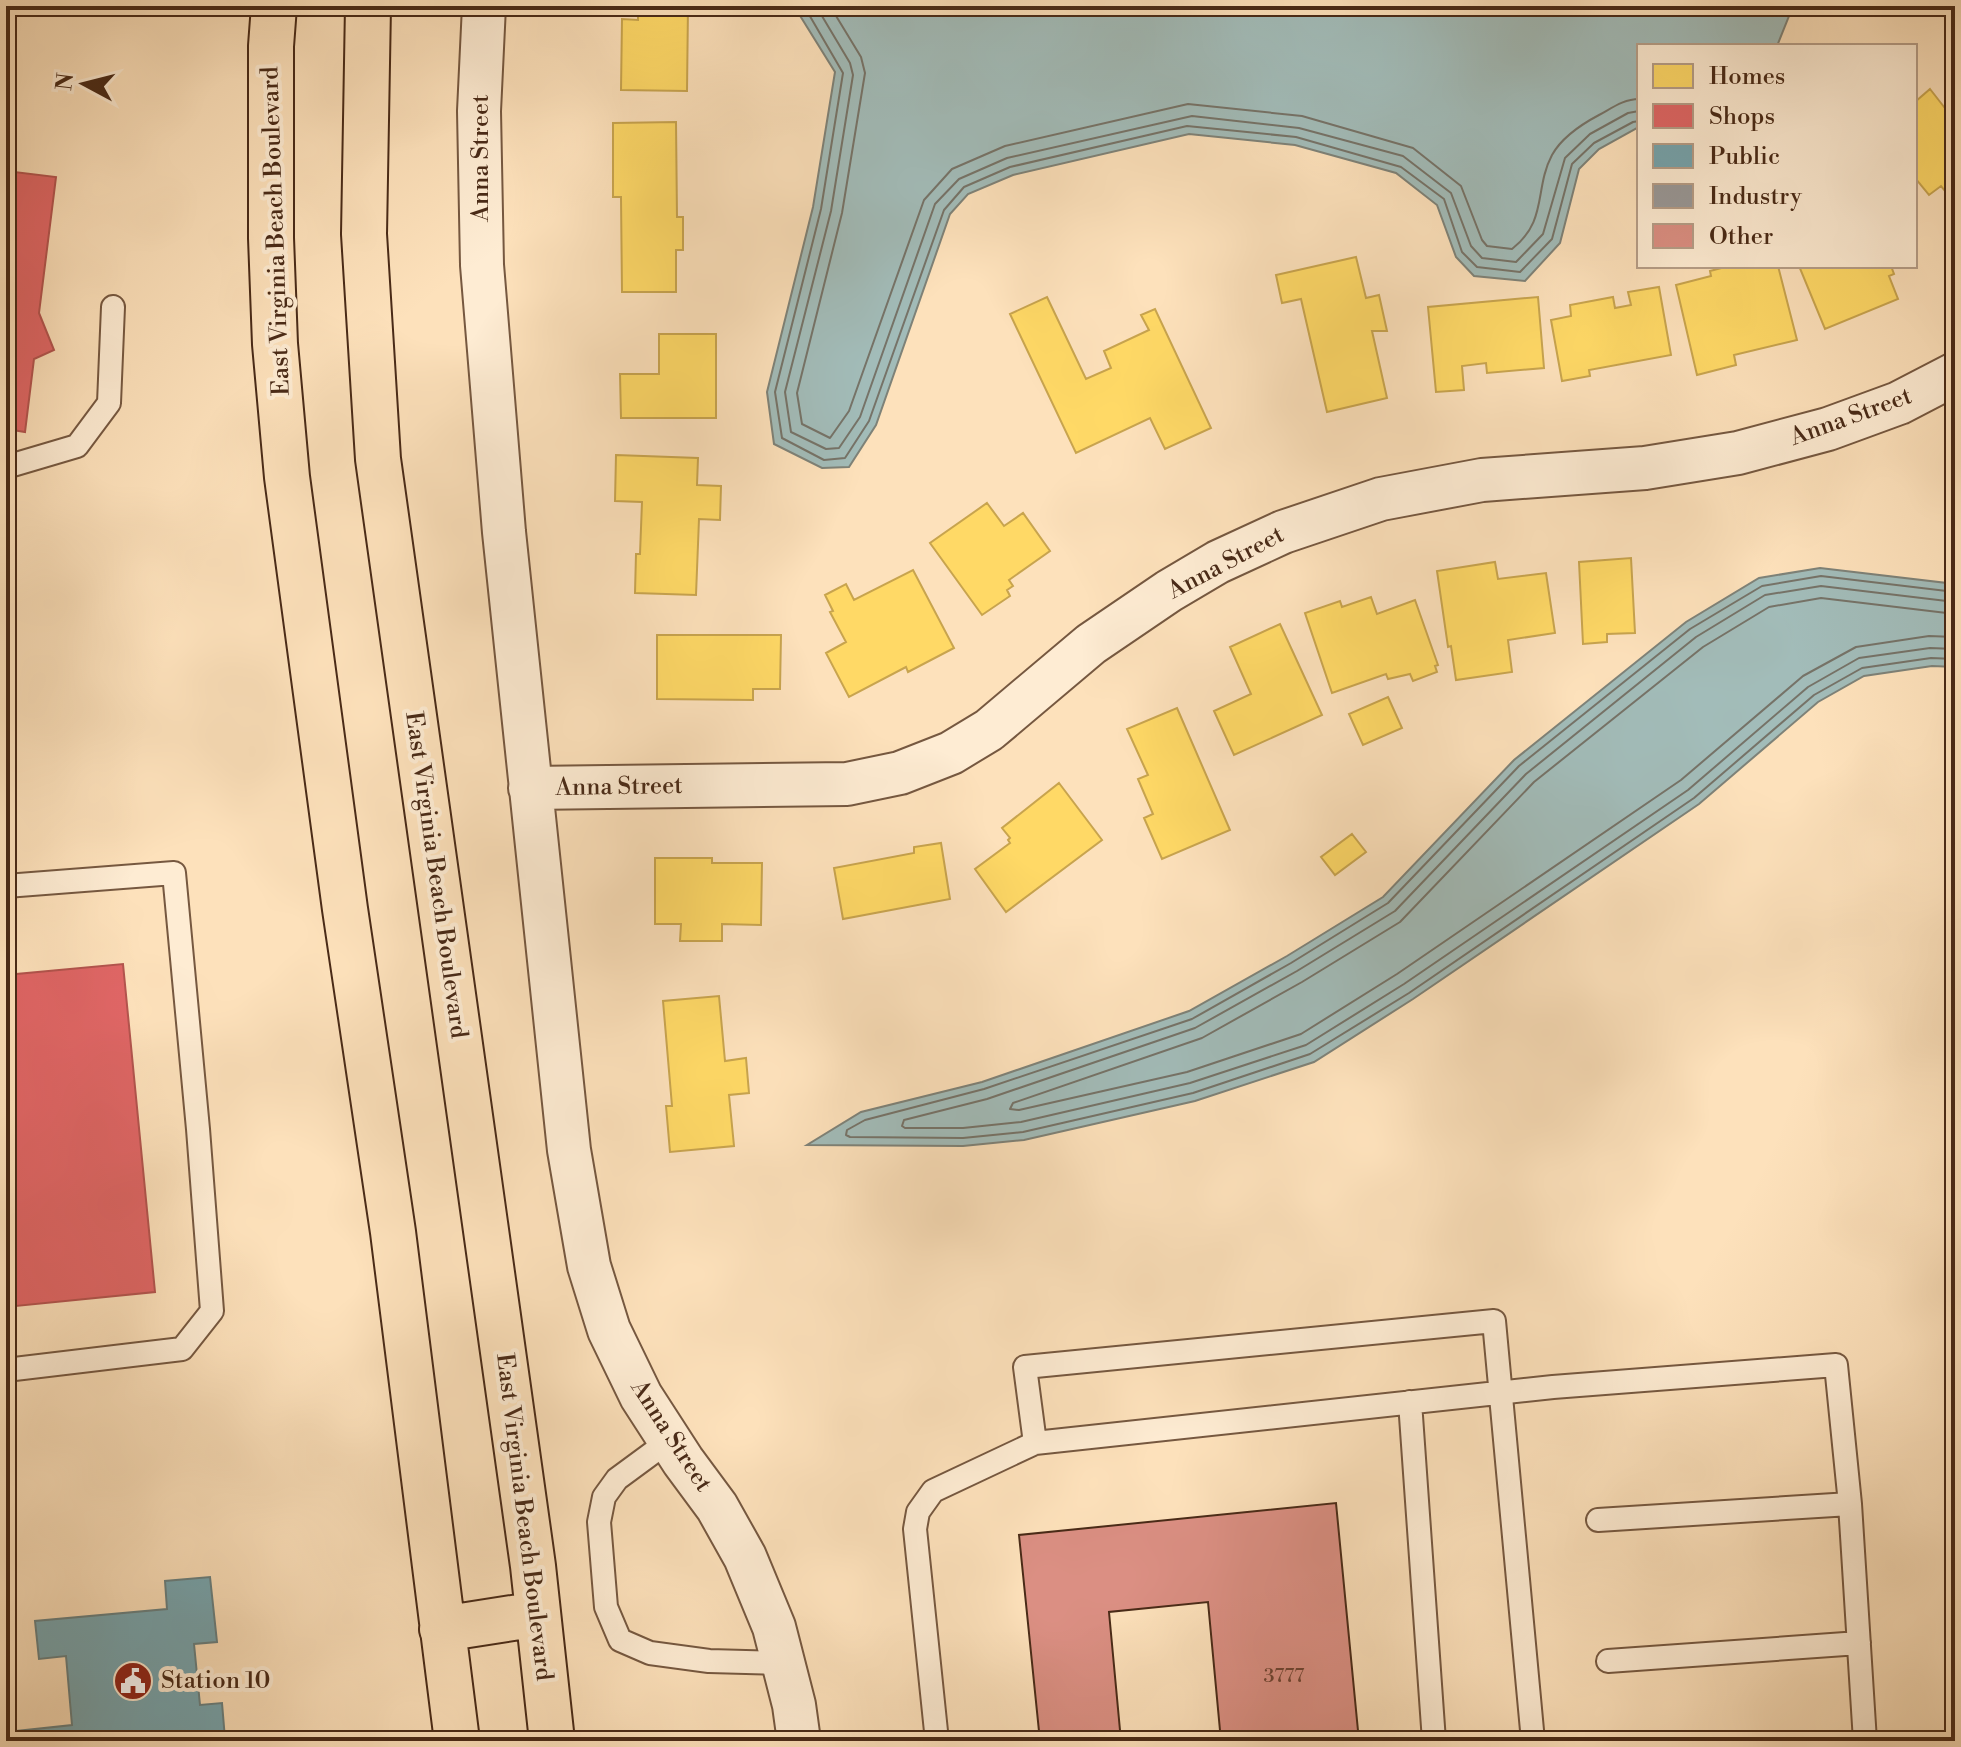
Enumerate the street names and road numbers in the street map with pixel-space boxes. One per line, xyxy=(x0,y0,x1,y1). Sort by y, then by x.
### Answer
street label: East Virginia Beach Boulevard xyxy=(255,65,297,396)
street label: Anna Street xyxy=(466,94,496,223)
street label: Anna Street xyxy=(1785,381,1916,453)
street label: Anna Street xyxy=(1162,520,1290,607)
street label: East Virginia Beach Boulevard xyxy=(398,710,474,1041)
street label: Anna Street xyxy=(554,771,683,803)
street label: East Virginia Beach Boulevard xyxy=(489,1352,559,1683)
street label: Anna Street xyxy=(623,1374,719,1498)

